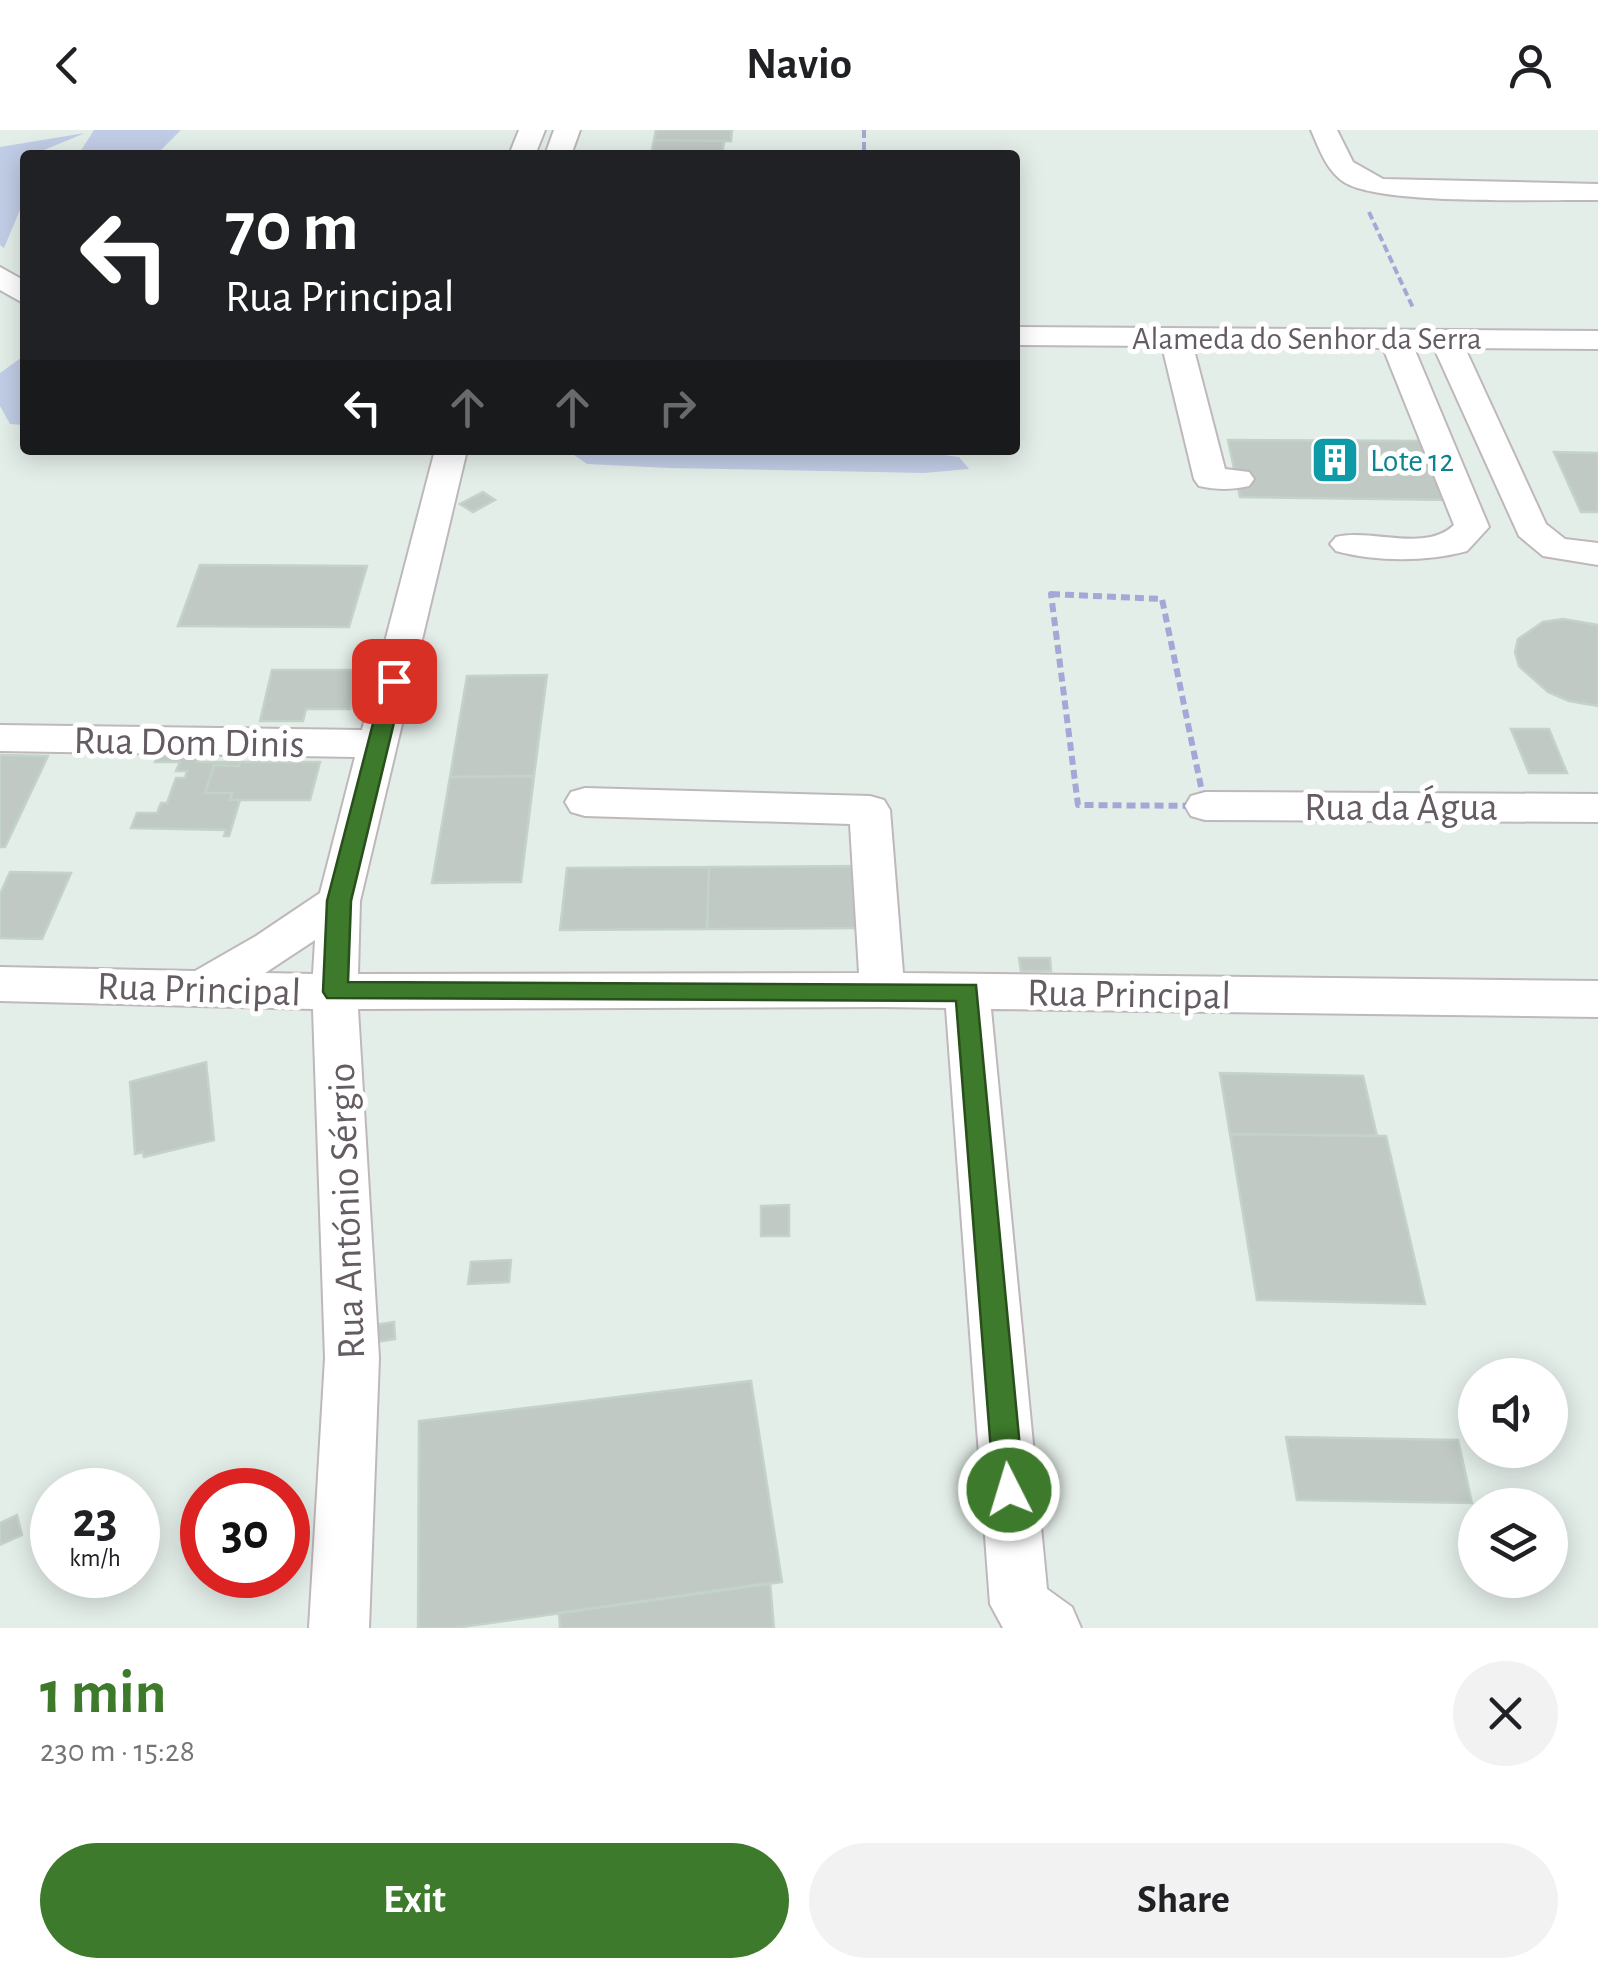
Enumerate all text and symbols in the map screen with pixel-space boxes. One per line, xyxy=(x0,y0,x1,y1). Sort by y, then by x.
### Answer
icon: back xyxy=(40,38,95,93)
icon: person xyxy=(1503,38,1558,93)
text: Navio xyxy=(746,42,852,87)
icon: left xyxy=(60,190,190,320)
text: 70 m xyxy=(225,193,359,263)
text: Rua Principal xyxy=(225,275,455,320)
street label: Alameda do Senhor da Serra xyxy=(1132,323,1482,355)
icon: left xyxy=(335,380,390,435)
icon: ahead xyxy=(440,380,495,435)
icon: ahead xyxy=(545,380,600,435)
icon: right xyxy=(650,380,705,435)
building icon: Lote 12 xyxy=(1309,434,1361,486)
place label: Lote 12 xyxy=(1370,445,1454,477)
pin xyxy=(352,639,437,724)
icon: arrive xyxy=(367,654,422,709)
street label: Rua Dom Dinis xyxy=(73,721,305,765)
street label: Rua da Água xyxy=(1304,784,1498,828)
street label: Rua Principal xyxy=(96,966,302,1014)
street label: Rua Principal xyxy=(1027,973,1231,1017)
street label: Rua António Sérgio xyxy=(322,1062,372,1360)
map controls xyxy=(1458,1358,1568,1598)
button: sound xyxy=(1458,1358,1568,1468)
position arrow xyxy=(957,1438,1061,1542)
speed limit sign: 30 xyxy=(180,1468,310,1598)
button: layers xyxy=(1458,1488,1568,1598)
text: 23 xyxy=(72,1496,118,1546)
text: km/h xyxy=(69,1546,121,1571)
button: close xyxy=(1453,1661,1558,1766)
text: 1 min xyxy=(40,1664,166,1724)
text: 230 m · 15:28 xyxy=(40,1735,195,1767)
button: Exit xyxy=(40,1843,789,1958)
button: Share xyxy=(809,1843,1558,1958)

